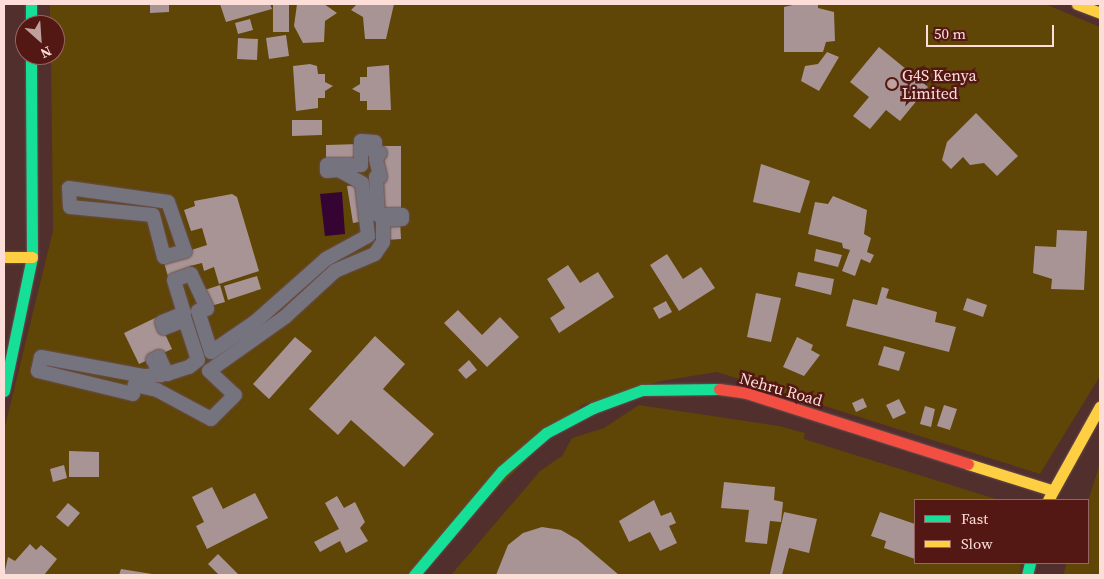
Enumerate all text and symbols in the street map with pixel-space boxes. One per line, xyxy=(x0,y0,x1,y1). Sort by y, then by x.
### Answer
north arrow xyxy=(15,15,65,65)
scale bar xyxy=(929,15,1056,47)
text: 50 m xyxy=(934,23,966,44)
text: N xyxy=(37,41,55,64)
place label: G4S Kenya Limited xyxy=(902,65,977,103)
marker: G4S Kenya Limited xyxy=(886,78,898,90)
street label: Nehru Road xyxy=(737,368,825,410)
legend xyxy=(914,499,1089,564)
text: Fast xyxy=(961,508,988,529)
text: Slow xyxy=(961,533,993,554)

